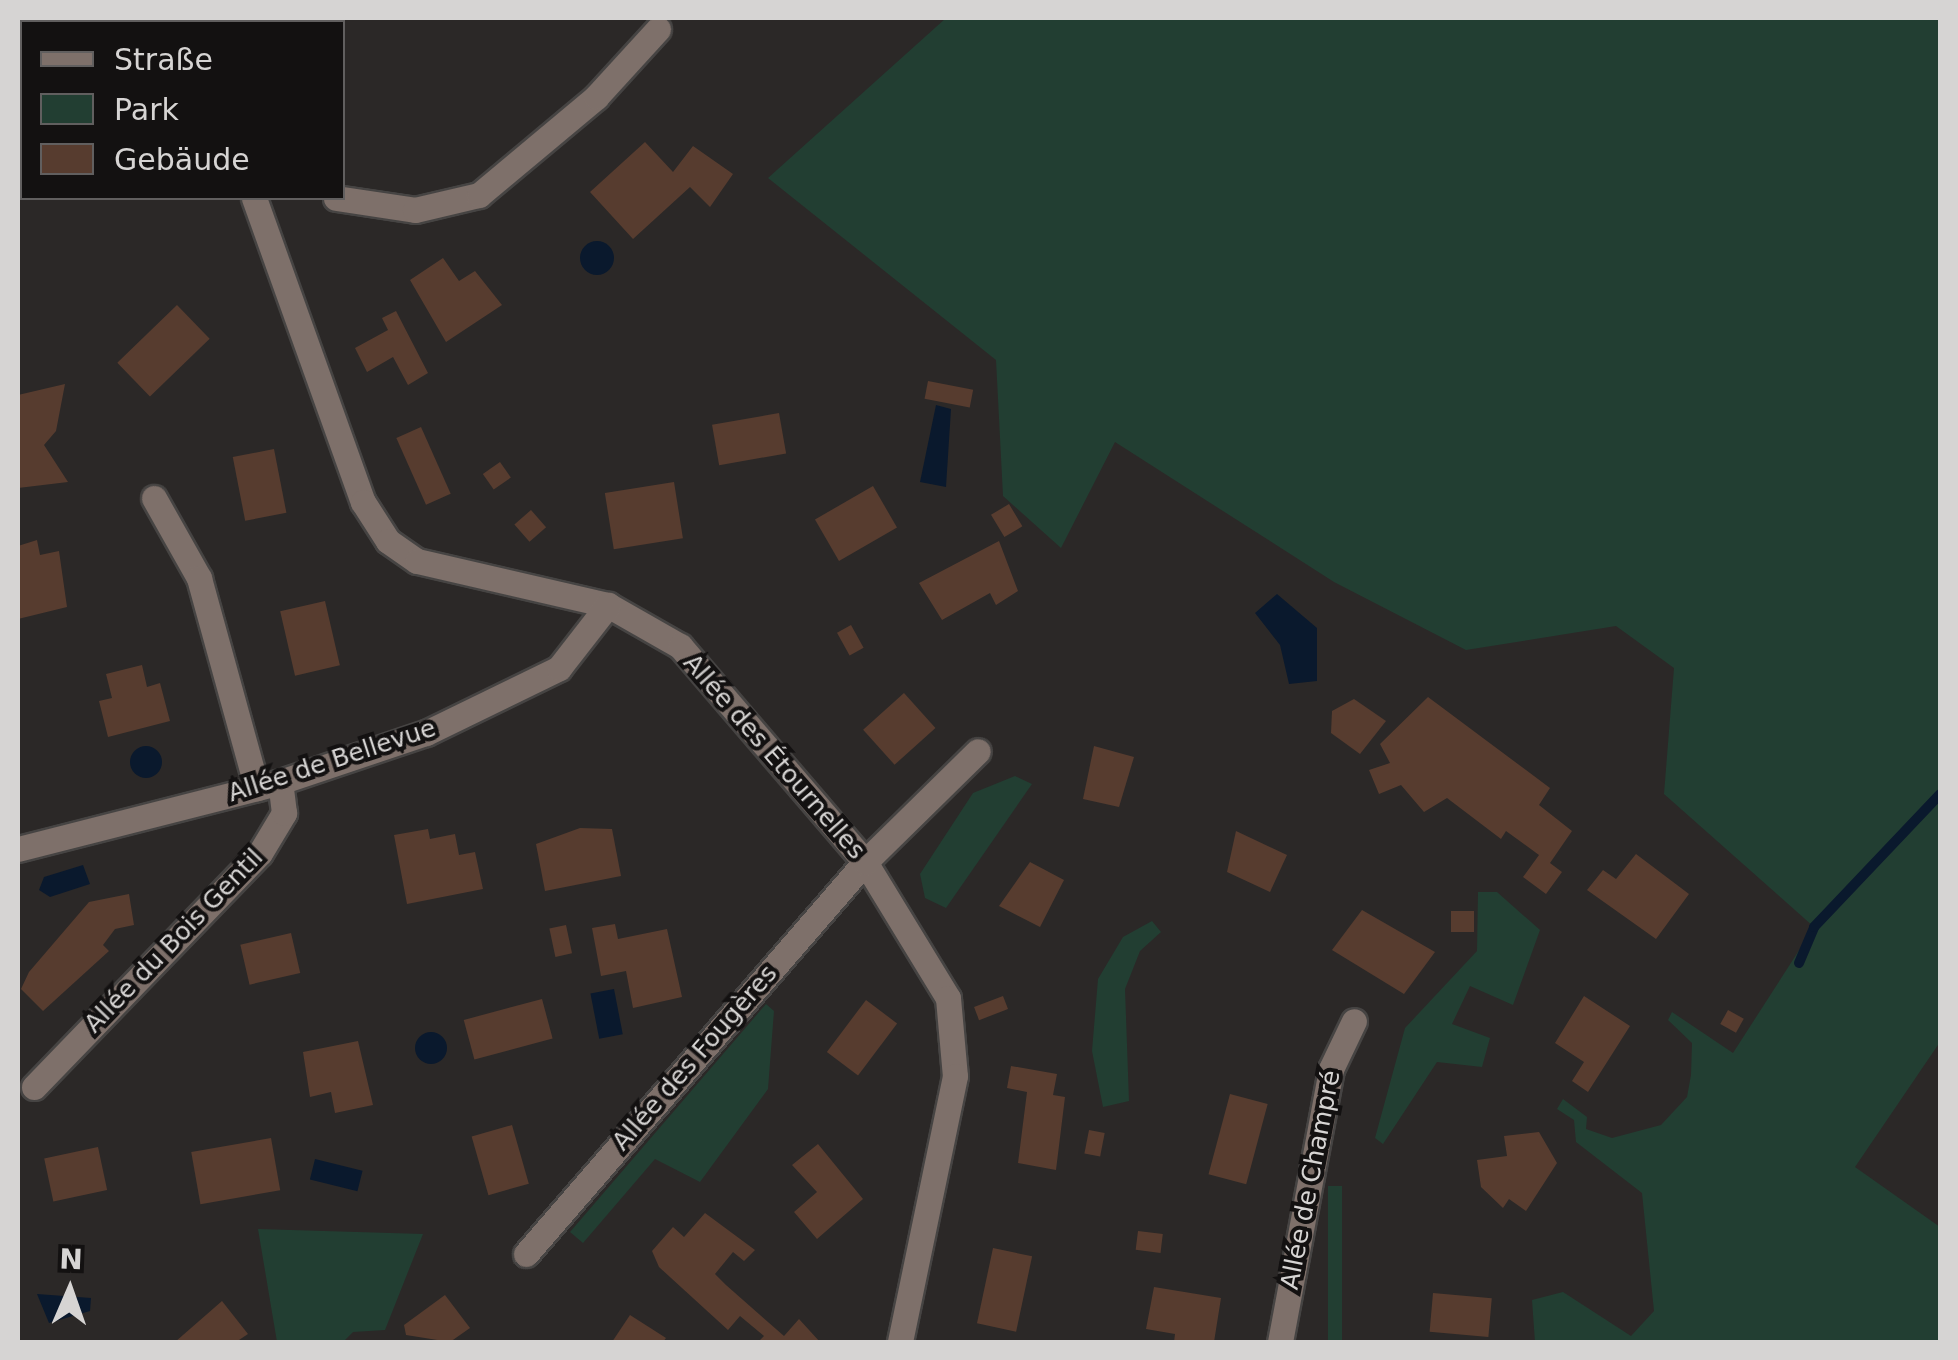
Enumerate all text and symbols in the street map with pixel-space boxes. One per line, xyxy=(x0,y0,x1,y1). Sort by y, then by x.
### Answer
legend xyxy=(20,20,345,200)
text: Straße xyxy=(114,42,213,77)
text: Park xyxy=(114,92,179,127)
text: Gebäude xyxy=(114,142,250,177)
street label: Allée des Étournelles xyxy=(677,648,871,866)
street label: Allée de Bellevue xyxy=(224,713,440,809)
street label: Allée du Bois Gentil xyxy=(78,843,270,1039)
street label: Allée des Fougères xyxy=(606,959,784,1157)
street label: Allée de Champré xyxy=(1275,1068,1347,1292)
north arrow xyxy=(20,1240,120,1340)
text: N xyxy=(59,1243,83,1276)

